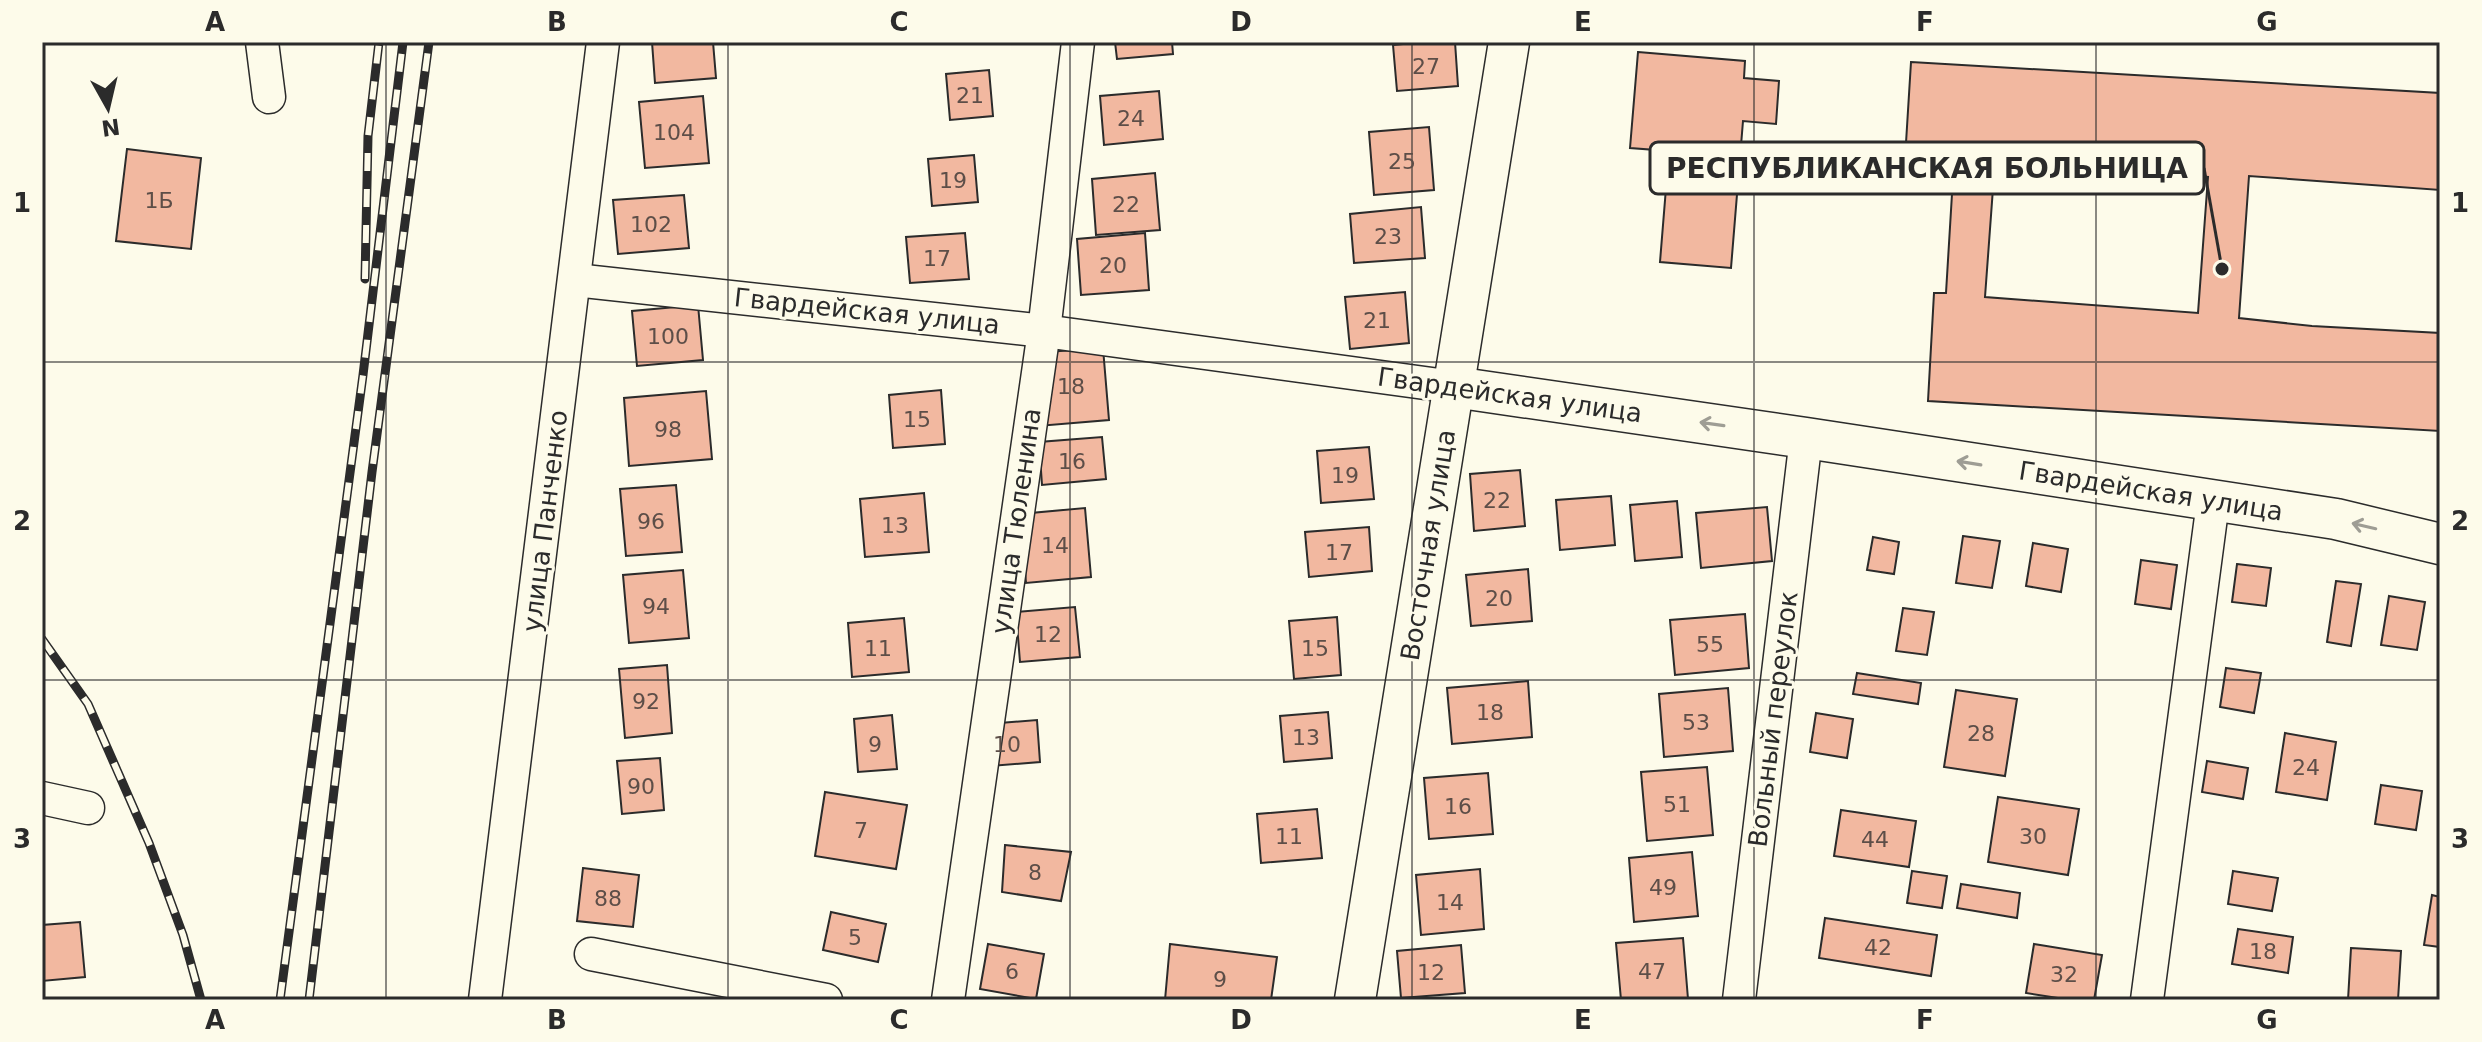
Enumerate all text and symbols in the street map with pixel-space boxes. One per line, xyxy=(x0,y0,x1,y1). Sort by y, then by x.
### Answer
text: A xyxy=(205,7,225,37)
text: B xyxy=(547,7,567,37)
text: C xyxy=(889,7,909,37)
text: D xyxy=(1230,7,1252,37)
text: E xyxy=(1574,7,1592,37)
text: F xyxy=(1916,7,1934,37)
text: G xyxy=(2256,7,2278,37)
house number: 27 xyxy=(1412,54,1440,79)
north arrow xyxy=(68,68,148,148)
house number: 21 xyxy=(956,83,984,108)
house number: 24 xyxy=(1117,106,1145,131)
text: N xyxy=(100,114,122,141)
house number: 104 xyxy=(653,120,695,145)
callout: РЕСПУБЛИКАНСКАЯ БОЛЬНИЦА xyxy=(1650,142,2204,194)
house number: 25 xyxy=(1388,149,1416,174)
text: РЕСПУБЛИКАНСКАЯ БОЛЬНИЦА xyxy=(1666,152,2188,185)
house number: 19 xyxy=(939,168,967,193)
text: 1 xyxy=(13,188,31,218)
house number: 1Б xyxy=(144,188,174,213)
text: 1 xyxy=(2451,188,2469,218)
house number: 22 xyxy=(1112,192,1140,217)
house number: 102 xyxy=(630,212,672,237)
house number: 23 xyxy=(1374,224,1402,249)
house number: 17 xyxy=(923,246,951,271)
house number: 20 xyxy=(1099,253,1127,278)
street label: Гвардейская улица xyxy=(733,282,1001,340)
house number: 21 xyxy=(1363,308,1391,333)
house number: 100 xyxy=(647,324,689,349)
street label: Гвардейская улица xyxy=(1376,362,1644,428)
house number: 18 xyxy=(1057,374,1085,399)
street label: улица Тюленина xyxy=(985,406,1047,636)
house number: 15 xyxy=(903,407,931,432)
street label: улица Панченко xyxy=(517,408,573,634)
one-way arrow xyxy=(1700,416,1725,431)
house number: 98 xyxy=(654,417,682,442)
street label: Восточная улица xyxy=(1395,427,1461,663)
house number: 16 xyxy=(1058,449,1086,474)
one-way arrow xyxy=(1957,455,1982,470)
street label: Гвардейская улица xyxy=(2017,455,2285,527)
house number: 19 xyxy=(1331,463,1359,488)
house number: 22 xyxy=(1483,488,1511,513)
text: 2 xyxy=(13,506,31,536)
text: 2 xyxy=(2451,506,2469,536)
house number: 96 xyxy=(637,509,665,534)
house number: 13 xyxy=(881,513,909,538)
one-way arrow xyxy=(2352,517,2377,532)
house number: 14 xyxy=(1041,533,1069,558)
house number: 17 xyxy=(1325,540,1353,565)
house number: 20 xyxy=(1485,586,1513,611)
street label: Вольный переулок xyxy=(1742,589,1804,849)
house number: 94 xyxy=(642,594,670,619)
house number: 12 xyxy=(1034,622,1062,647)
house number: 55 xyxy=(1696,632,1724,657)
house number: 11 xyxy=(864,636,892,661)
house number: 15 xyxy=(1301,636,1329,661)
house number: 92 xyxy=(632,689,660,714)
house number: 18 xyxy=(1476,700,1504,725)
house number: 53 xyxy=(1682,710,1710,735)
house number: 28 xyxy=(1967,721,1995,746)
house number: 13 xyxy=(1292,725,1320,750)
house number: 9 xyxy=(868,732,882,757)
house number: 10 xyxy=(993,732,1021,757)
house number: 24 xyxy=(2292,755,2320,780)
house number: 90 xyxy=(627,774,655,799)
house number: 51 xyxy=(1663,792,1691,817)
house number: 16 xyxy=(1444,794,1472,819)
house number: 7 xyxy=(854,818,868,843)
text: 3 xyxy=(13,824,31,854)
house number: 11 xyxy=(1275,824,1303,849)
house number: 30 xyxy=(2019,824,2047,849)
text: 3 xyxy=(2451,824,2469,854)
house number: 44 xyxy=(1861,827,1889,852)
house number: 8 xyxy=(1028,860,1042,885)
house number: 49 xyxy=(1649,875,1677,900)
house number: 88 xyxy=(594,886,622,911)
house number: 14 xyxy=(1436,890,1464,915)
house number: 5 xyxy=(848,925,862,950)
house number: 42 xyxy=(1864,935,1892,960)
house number: 18 xyxy=(2249,939,2277,964)
house number: 6 xyxy=(1005,959,1019,984)
house number: 47 xyxy=(1638,959,1666,984)
house number: 12 xyxy=(1417,960,1445,985)
house number: 32 xyxy=(2050,962,2078,987)
house number: 9 xyxy=(1213,967,1227,992)
text: A xyxy=(205,1005,225,1035)
text: B xyxy=(547,1005,567,1035)
text: C xyxy=(889,1005,909,1035)
text: D xyxy=(1230,1005,1252,1035)
text: E xyxy=(1574,1005,1592,1035)
text: F xyxy=(1916,1005,1934,1035)
text: G xyxy=(2256,1005,2278,1035)

